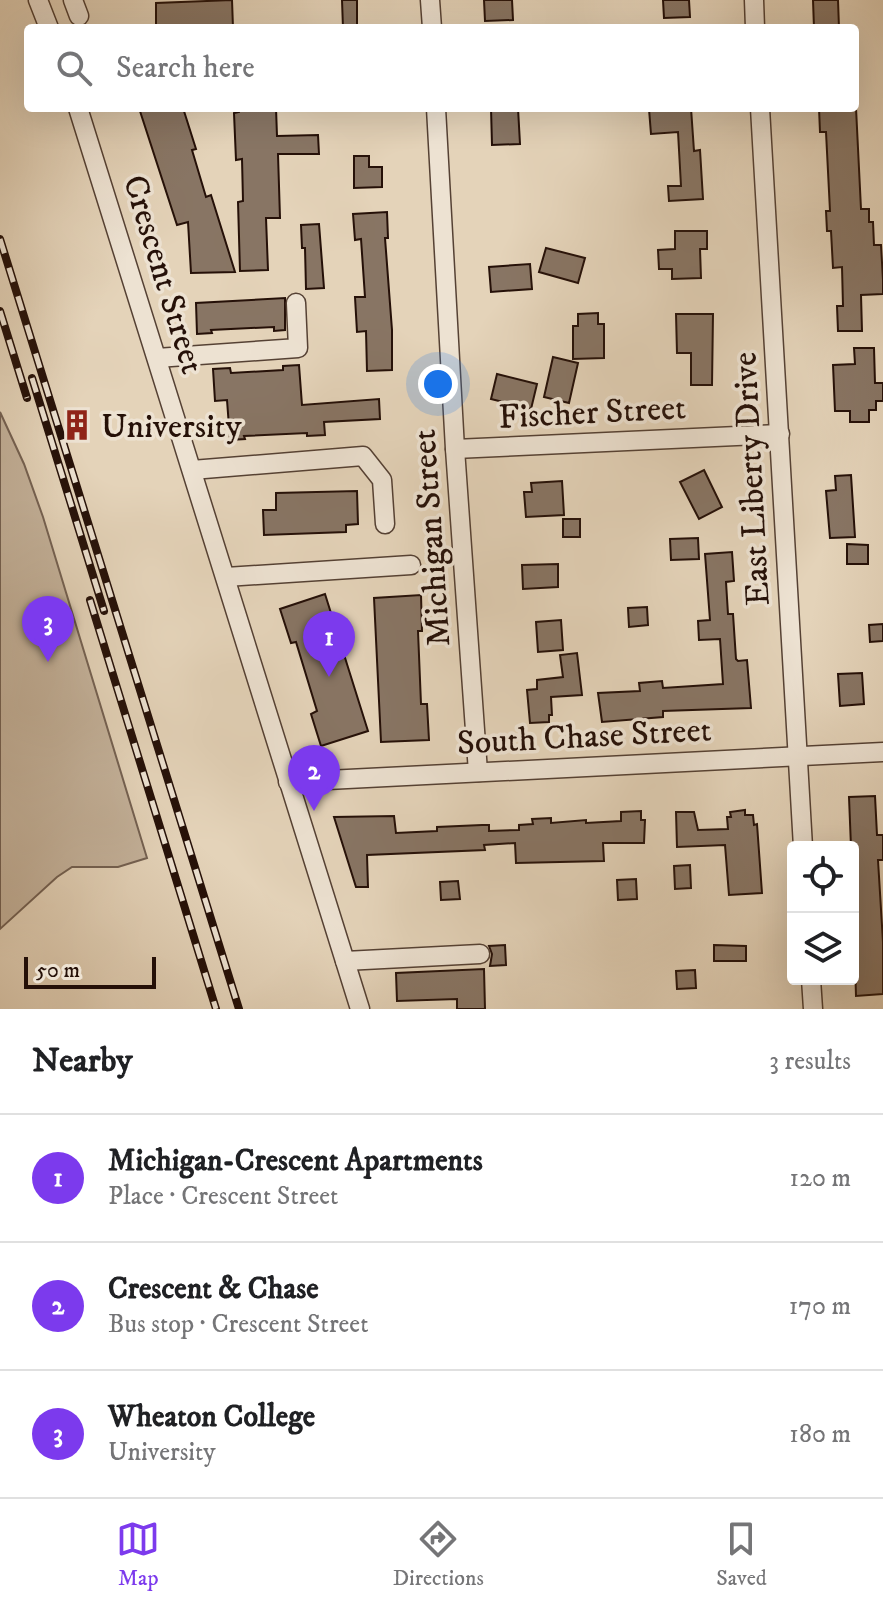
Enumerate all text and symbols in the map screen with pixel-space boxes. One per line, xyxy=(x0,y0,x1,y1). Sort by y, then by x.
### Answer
search box xyxy=(24,24,859,112)
icon: search xyxy=(52,46,96,90)
text: Search here xyxy=(116,50,255,87)
street label: Crescent Street xyxy=(113,170,213,379)
street label: East Liberty Drive xyxy=(724,351,780,607)
your location xyxy=(418,364,458,404)
street label: Fischer Street xyxy=(497,387,687,439)
place label: University xyxy=(101,406,243,448)
building icon: University xyxy=(60,408,94,442)
street label: Michigan Street xyxy=(403,428,461,648)
pin: 3 xyxy=(22,596,74,662)
pin: 1 xyxy=(303,611,355,677)
street label: South Chase Street xyxy=(456,709,713,765)
pin: 2 xyxy=(288,745,340,811)
map controls xyxy=(787,841,859,985)
button: locate xyxy=(787,841,859,913)
button: layers xyxy=(787,913,859,985)
scale bar xyxy=(24,953,156,989)
text: 50 m xyxy=(36,957,80,984)
text: Nearby xyxy=(32,1040,133,1082)
text: 3 results xyxy=(769,1045,851,1078)
text: Michigan-Crescent Apartments xyxy=(108,1143,483,1180)
text: 1 xyxy=(53,1162,63,1195)
text: 120 m xyxy=(790,1162,851,1195)
text: Place · Crescent Street xyxy=(108,1180,338,1213)
text: Crescent & Chase xyxy=(108,1271,319,1308)
text: 2 xyxy=(52,1290,64,1323)
text: 170 m xyxy=(789,1290,851,1323)
text: Bus stop · Crescent Street xyxy=(108,1308,368,1341)
text: Wheaton College xyxy=(108,1399,315,1436)
text: 3 xyxy=(53,1418,63,1451)
text: 180 m xyxy=(789,1418,851,1451)
text: University xyxy=(108,1436,216,1469)
tab: Map xyxy=(116,1517,160,1592)
tab: Directions xyxy=(393,1517,484,1592)
tab: Saved xyxy=(716,1517,767,1592)

